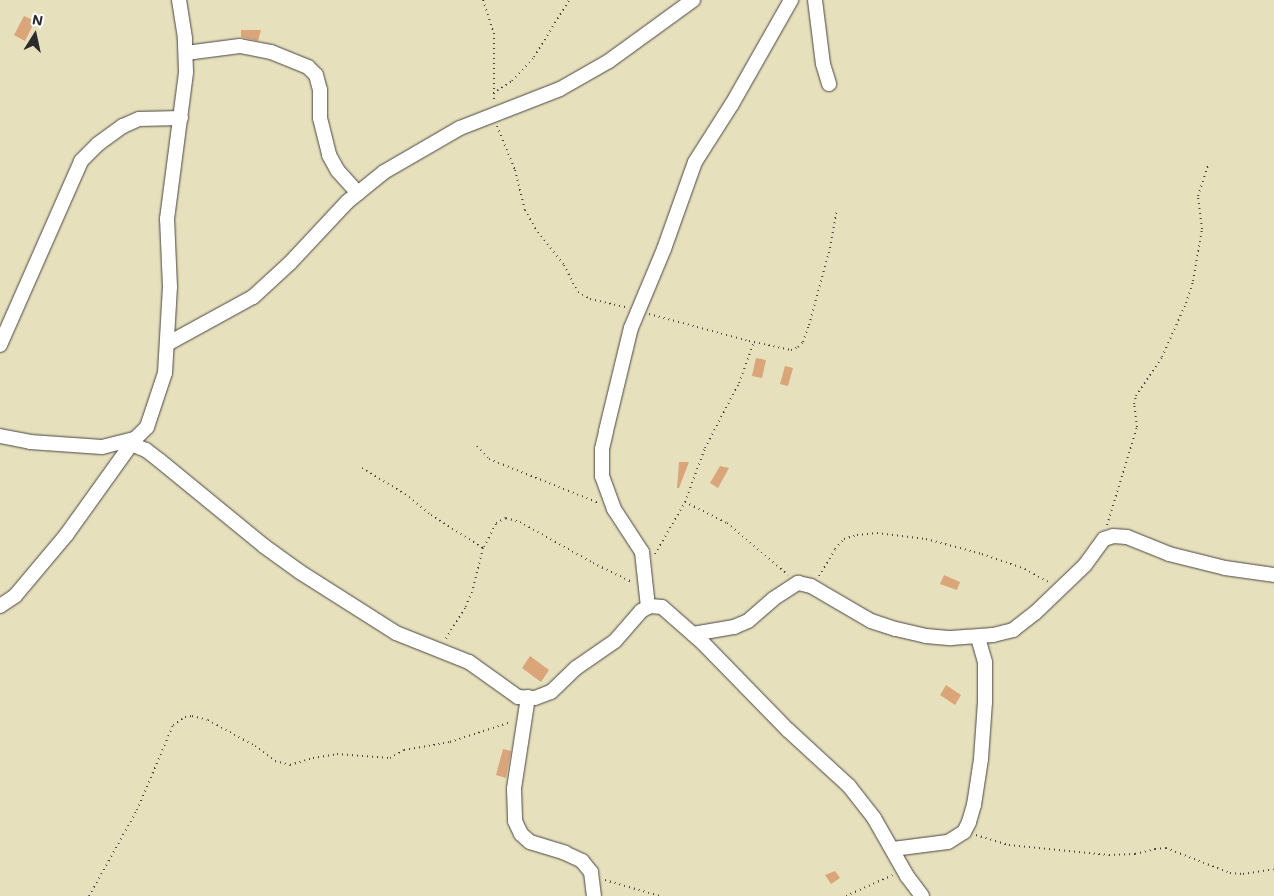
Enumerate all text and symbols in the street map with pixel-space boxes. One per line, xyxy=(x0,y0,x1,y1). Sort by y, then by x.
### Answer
text: N xyxy=(31,9,45,30)
north arrow xyxy=(10,10,60,60)

